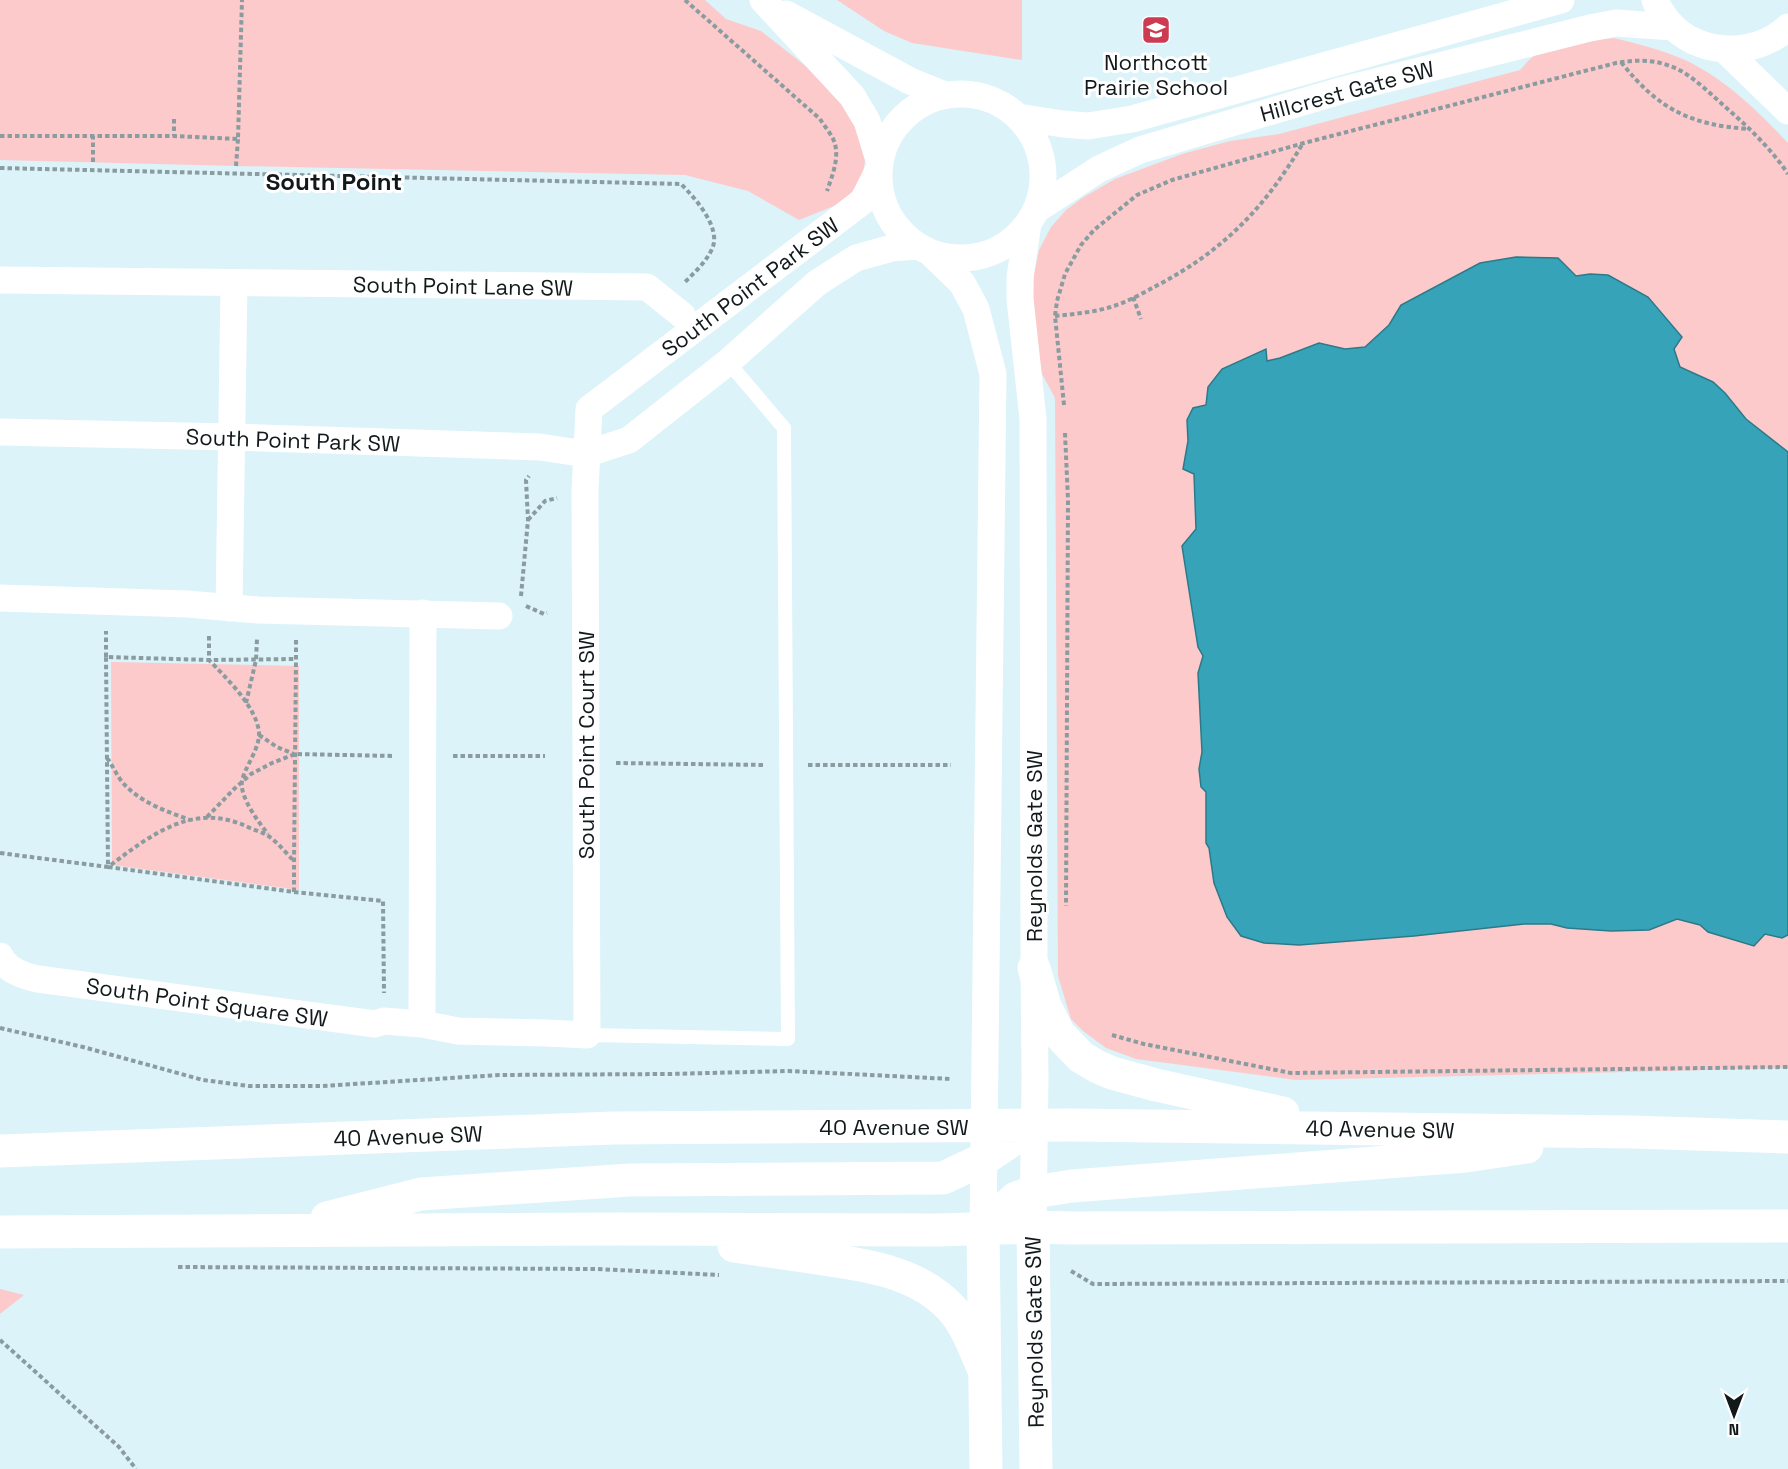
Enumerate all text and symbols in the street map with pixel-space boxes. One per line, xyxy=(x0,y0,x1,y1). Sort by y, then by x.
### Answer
school or university icon: Northcott Prairie School xyxy=(1140,14,1172,46)
place label: Northcott Prairie School xyxy=(1084,48,1228,101)
street label: Hillcrest Gate SW xyxy=(1257,54,1437,128)
district label: South Point xyxy=(266,166,402,197)
street label: South Point Park SW xyxy=(656,211,844,363)
street label: South Point Lane SW xyxy=(353,270,573,302)
street label: South Point Park SW xyxy=(185,422,401,458)
street label: South Point Court SW xyxy=(572,631,600,859)
street label: Reynolds Gate SW xyxy=(1020,750,1048,942)
street label: South Point Square SW xyxy=(84,971,330,1033)
street label: 40 Avenue SW xyxy=(819,1113,969,1141)
street label: 40 Avenue SW xyxy=(1305,1114,1455,1144)
street label: 40 Avenue SW xyxy=(333,1119,483,1153)
street label: Reynolds Gate SW xyxy=(1018,1236,1050,1428)
north arrow xyxy=(1704,1385,1764,1445)
text: N xyxy=(1729,1419,1739,1440)

